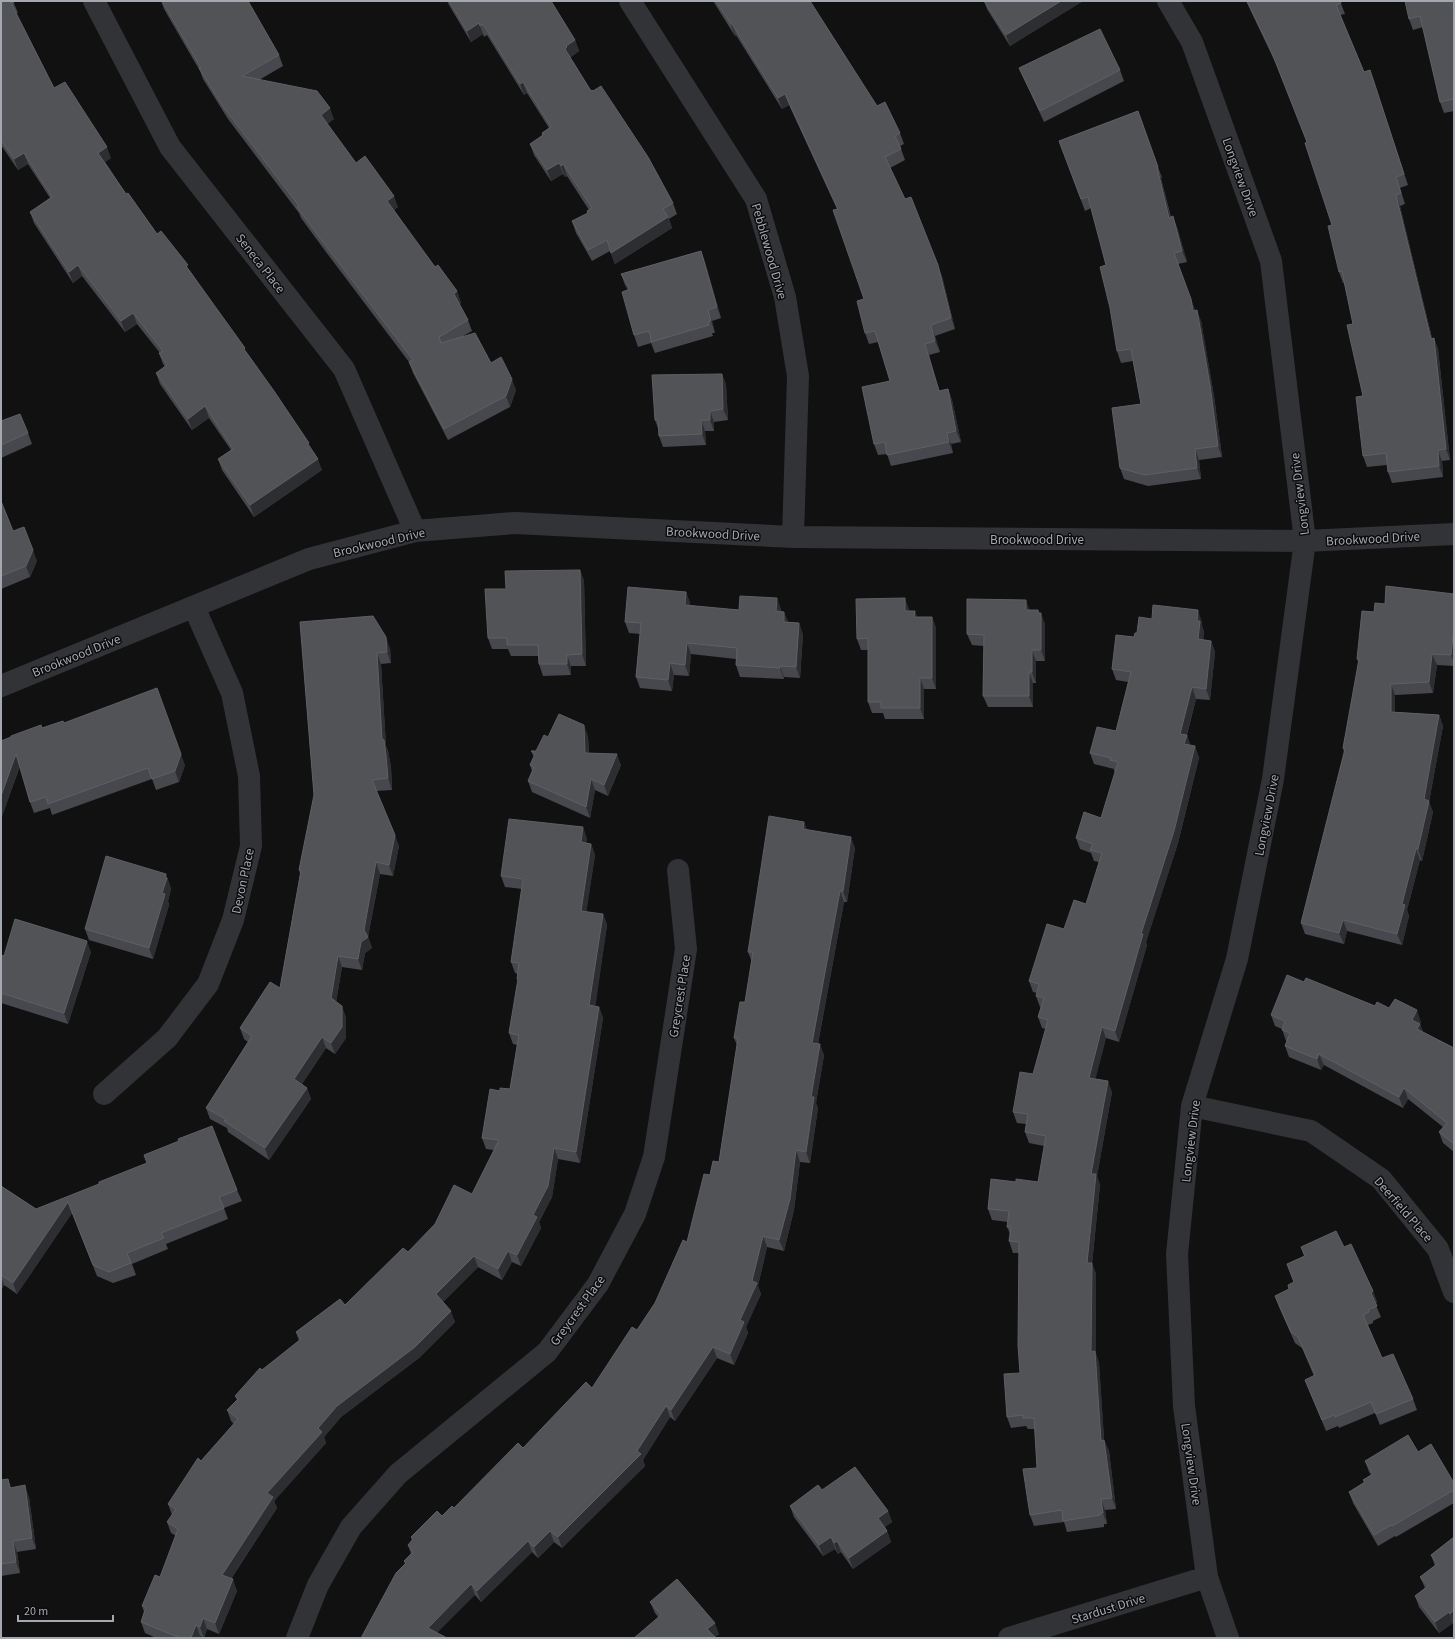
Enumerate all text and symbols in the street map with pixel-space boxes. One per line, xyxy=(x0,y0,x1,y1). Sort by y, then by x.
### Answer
street label: Longview Drive xyxy=(1217,135,1263,219)
street label: Pebblewood Drive xyxy=(747,201,791,301)
street label: Seneca Place xyxy=(231,230,289,297)
street label: Longview Drive xyxy=(1286,452,1314,536)
street label: Brookwood Drive xyxy=(666,523,760,545)
street label: Brookwood Drive xyxy=(331,524,427,562)
street label: Brookwood Drive xyxy=(1326,528,1420,550)
street label: Brookwood Drive xyxy=(990,531,1084,549)
street label: Brookwood Drive xyxy=(29,630,123,682)
street label: Longview Drive xyxy=(1250,773,1284,858)
street label: Devon Place xyxy=(227,847,259,916)
street label: Greycrest Place xyxy=(665,954,695,1039)
street label: Longview Drive xyxy=(1177,1099,1205,1183)
street label: Deerfield Place xyxy=(1370,1173,1437,1246)
street label: Greycrest Place xyxy=(546,1272,610,1350)
street label: Longview Drive xyxy=(1176,1422,1206,1506)
street label: Stardust Drive xyxy=(1069,1589,1147,1629)
scale bar xyxy=(18,1597,113,1623)
text: 20 m xyxy=(24,1603,48,1620)

